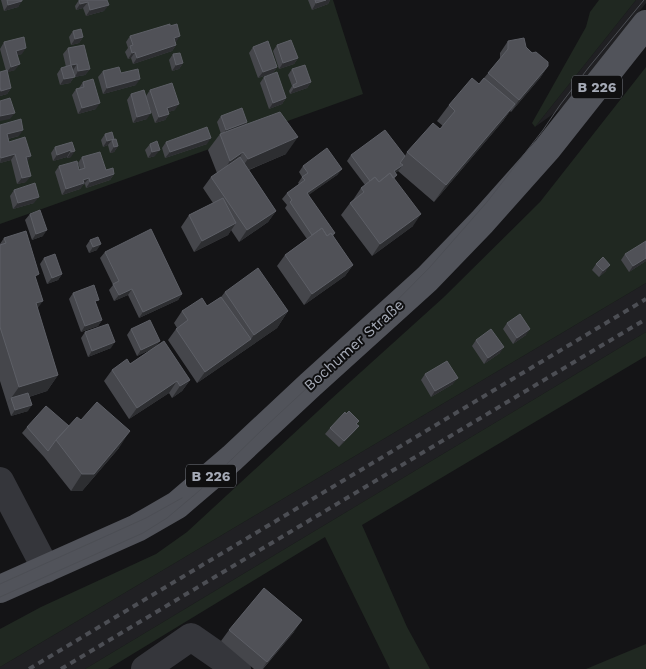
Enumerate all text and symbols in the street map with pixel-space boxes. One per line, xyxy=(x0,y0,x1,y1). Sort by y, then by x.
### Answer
road number: B 226 xyxy=(572,75,622,98)
street label: Bochumer Straße xyxy=(300,296,408,394)
road number: B 226 xyxy=(186,464,236,488)

